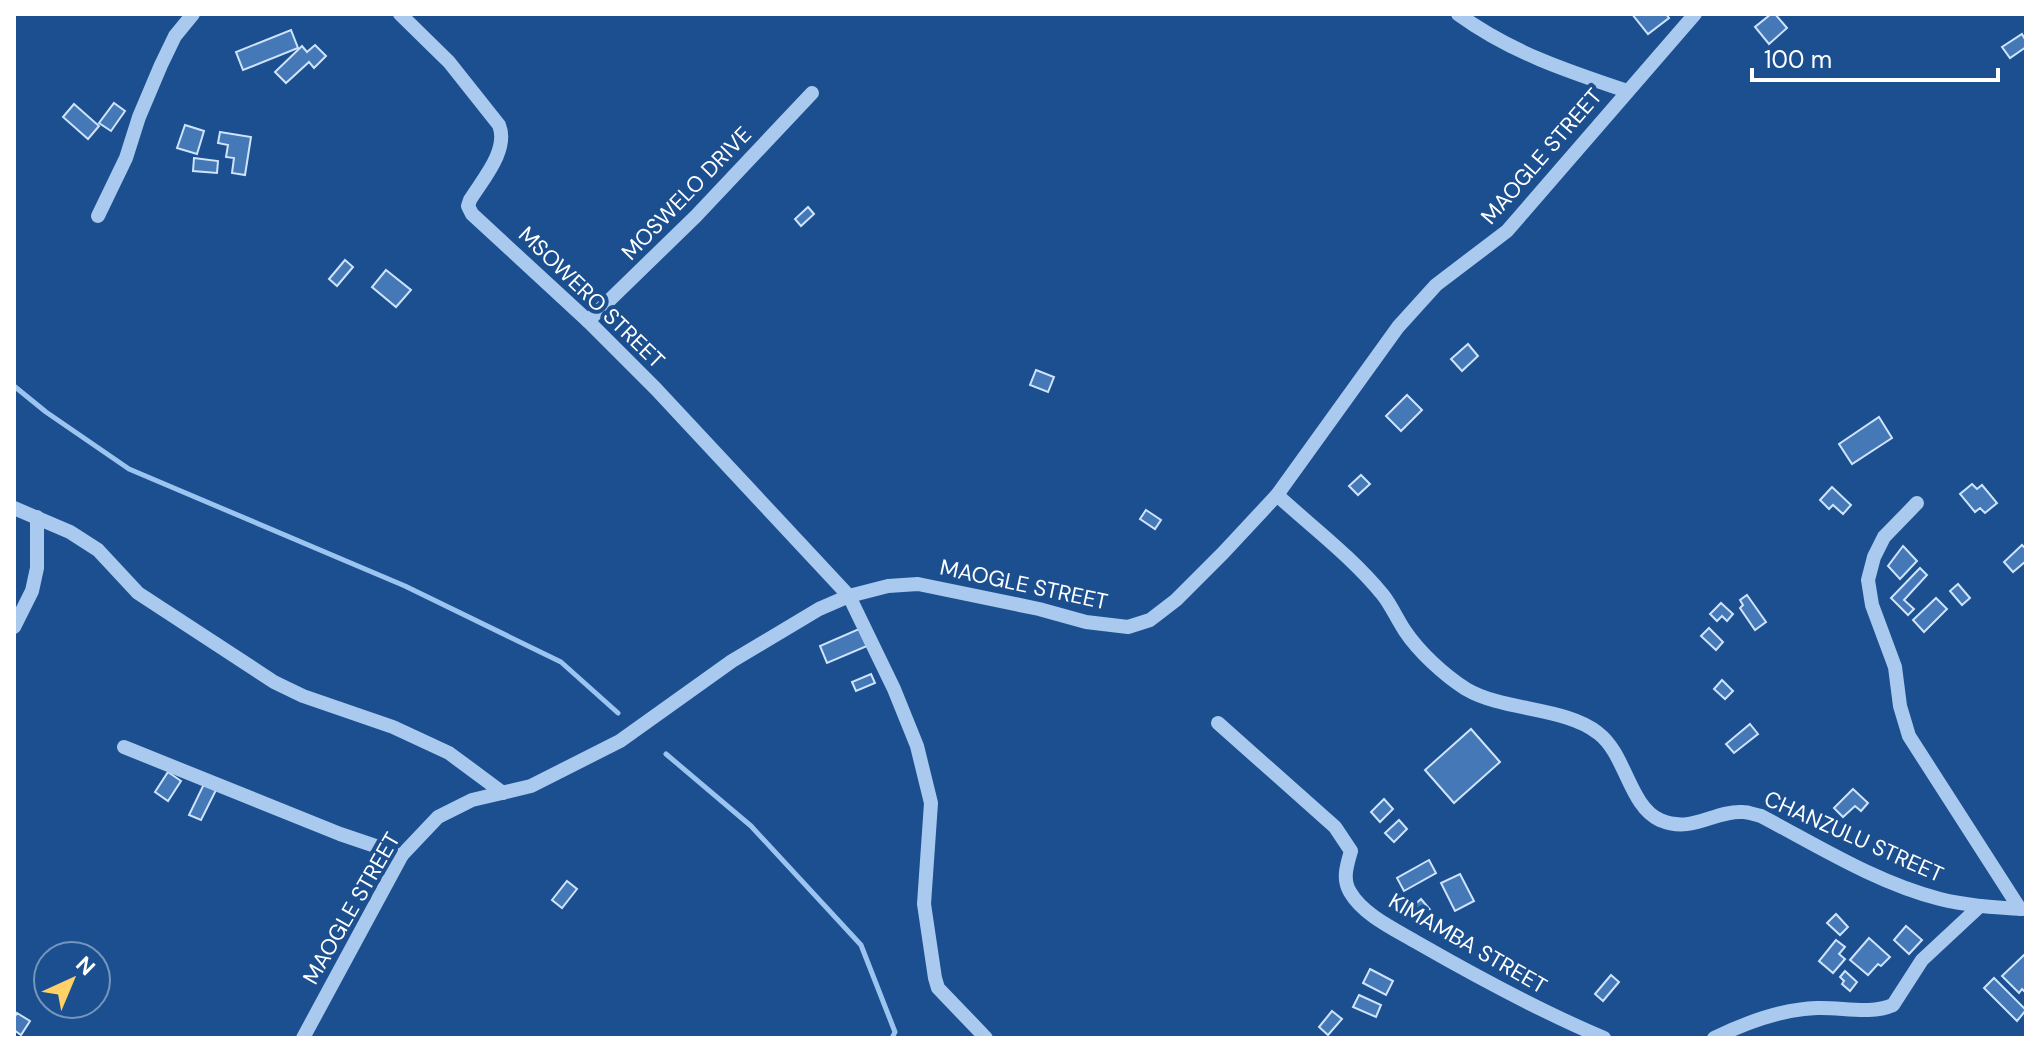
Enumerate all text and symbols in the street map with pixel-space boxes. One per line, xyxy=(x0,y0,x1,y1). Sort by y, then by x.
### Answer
scale bar xyxy=(1752,32,1998,82)
text: 100 m xyxy=(1764,44,1832,75)
street label: MAOGLE STREET xyxy=(1474,82,1608,230)
street label: MOSWELO DRIVE xyxy=(615,120,758,266)
street label: MSOWERO STREET xyxy=(512,220,671,375)
street label: MAOGLE STREET xyxy=(937,553,1110,616)
street label: CHANZULU STREET xyxy=(1760,784,1948,889)
street label: MAOGLE STREET xyxy=(296,827,407,989)
street label: KIMAMBA STREET xyxy=(1383,886,1552,1001)
north arrow xyxy=(32,940,112,1020)
text: N xyxy=(70,950,101,982)

